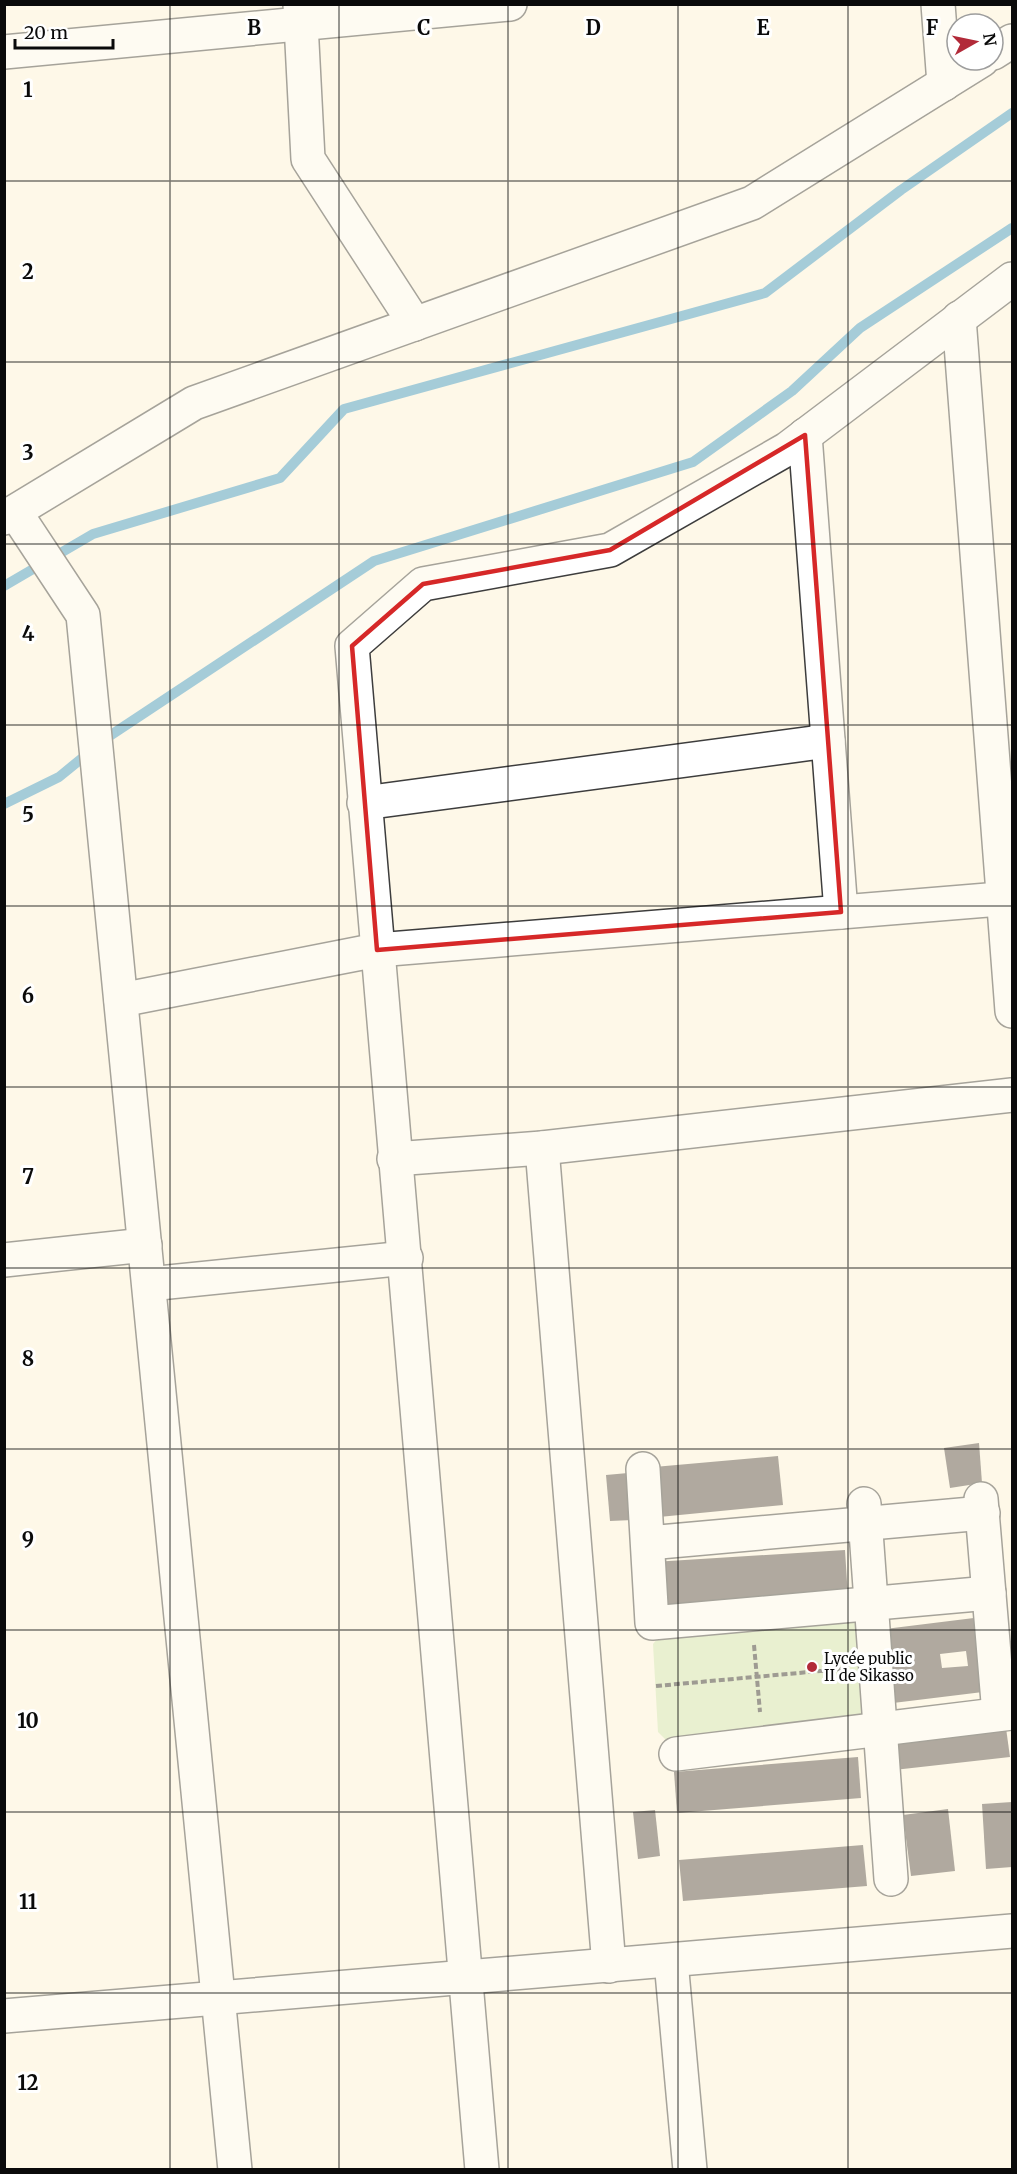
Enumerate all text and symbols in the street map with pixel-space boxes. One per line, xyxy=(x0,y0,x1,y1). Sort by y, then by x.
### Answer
scale bar xyxy=(15,12,112,50)
north arrow xyxy=(945,12,1005,72)
text: B xyxy=(247,15,261,40)
text: C xyxy=(417,15,431,40)
text: D xyxy=(585,15,601,40)
text: E xyxy=(756,15,770,40)
text: F xyxy=(926,15,939,40)
text: 20 m xyxy=(24,21,68,44)
text: N xyxy=(979,32,1001,48)
text: 1 xyxy=(23,77,33,102)
text: 2 xyxy=(22,259,34,284)
text: 3 xyxy=(22,440,34,465)
text: 4 xyxy=(22,621,35,646)
text: 5 xyxy=(22,802,34,827)
text: 6 xyxy=(22,983,34,1008)
text: 7 xyxy=(22,1164,34,1189)
text: 8 xyxy=(22,1346,34,1371)
text: 9 xyxy=(22,1527,34,1552)
place label: Lycée public II de Sikasso xyxy=(824,1649,914,1685)
marker: Lycée public II de Sikasso xyxy=(805,1660,819,1674)
text: 10 xyxy=(17,1708,39,1733)
text: 11 xyxy=(19,1889,37,1914)
text: 12 xyxy=(18,2070,39,2095)

